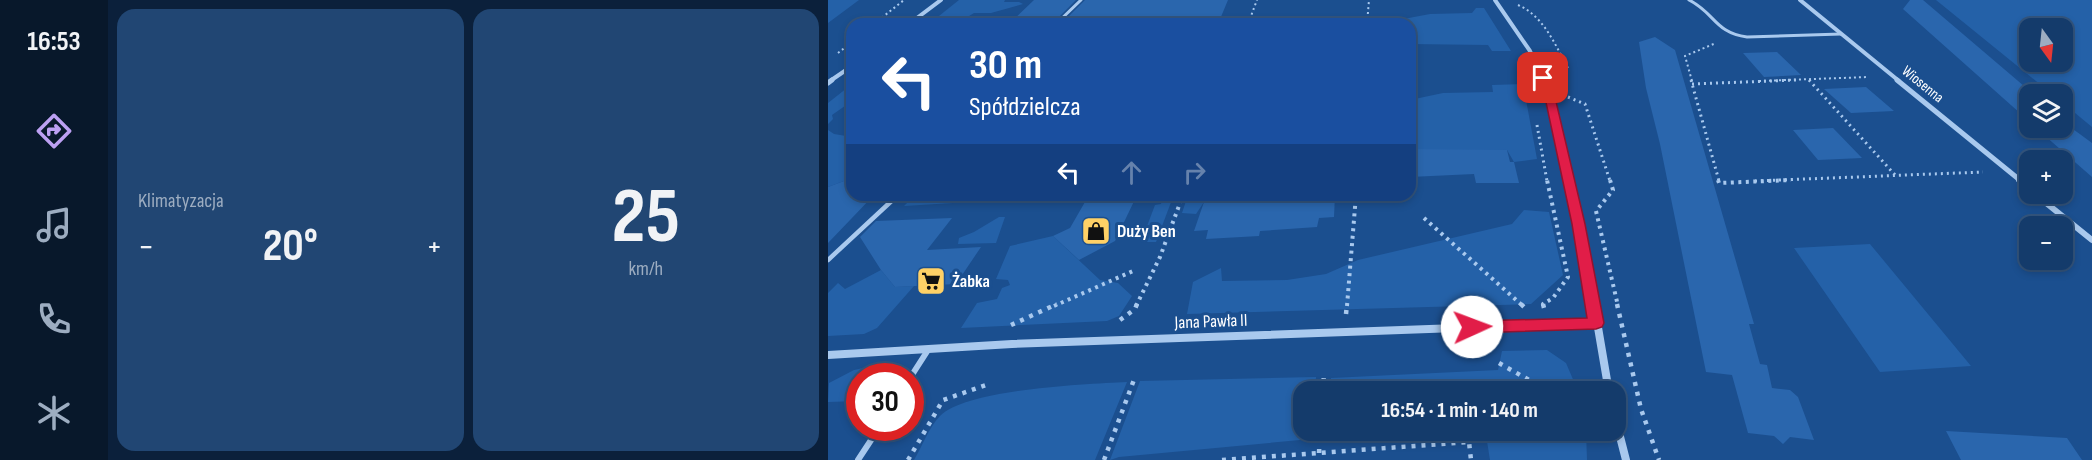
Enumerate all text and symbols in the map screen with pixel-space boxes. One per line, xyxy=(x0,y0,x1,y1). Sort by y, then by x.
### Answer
north arrow xyxy=(2019,18,2073,72)
map controls xyxy=(2019,18,2073,270)
text: 16:53 xyxy=(27,26,81,58)
text: 30 m xyxy=(969,40,1042,91)
icon: left xyxy=(870,42,948,120)
pin xyxy=(1517,52,1568,103)
icon: arrive xyxy=(1526,61,1559,94)
street label: Wiosenna xyxy=(1898,62,1948,107)
button: layers xyxy=(2019,84,2073,138)
text: Spółdzielcza xyxy=(969,91,1081,123)
icon: directions xyxy=(33,110,75,152)
button: + xyxy=(2019,150,2073,204)
icon: left xyxy=(1052,156,1085,189)
icon: ahead xyxy=(1115,156,1148,189)
icon: right xyxy=(1178,156,1211,189)
text: 25 xyxy=(612,171,680,264)
text: Klimatyzacja xyxy=(138,189,224,213)
icon: music xyxy=(33,204,75,246)
shop icon: Duży Ben xyxy=(1080,215,1112,247)
button: − xyxy=(2019,216,2073,270)
text: 20° xyxy=(263,219,318,274)
place label: Duży Ben xyxy=(1117,221,1176,242)
text: − xyxy=(138,227,154,267)
text: + xyxy=(426,227,443,267)
text: km/h xyxy=(628,257,663,281)
supermarket icon: Żabka xyxy=(915,265,947,297)
place label: Żabka xyxy=(952,271,990,292)
position arrow xyxy=(1440,295,1504,359)
icon: phone xyxy=(33,298,75,340)
street label: Jana Pawła II xyxy=(1173,310,1248,333)
speed limit sign: 30 xyxy=(846,363,924,441)
icon: climate xyxy=(33,392,75,434)
text: 16:54 · 1 min · 140 m xyxy=(1381,397,1538,424)

